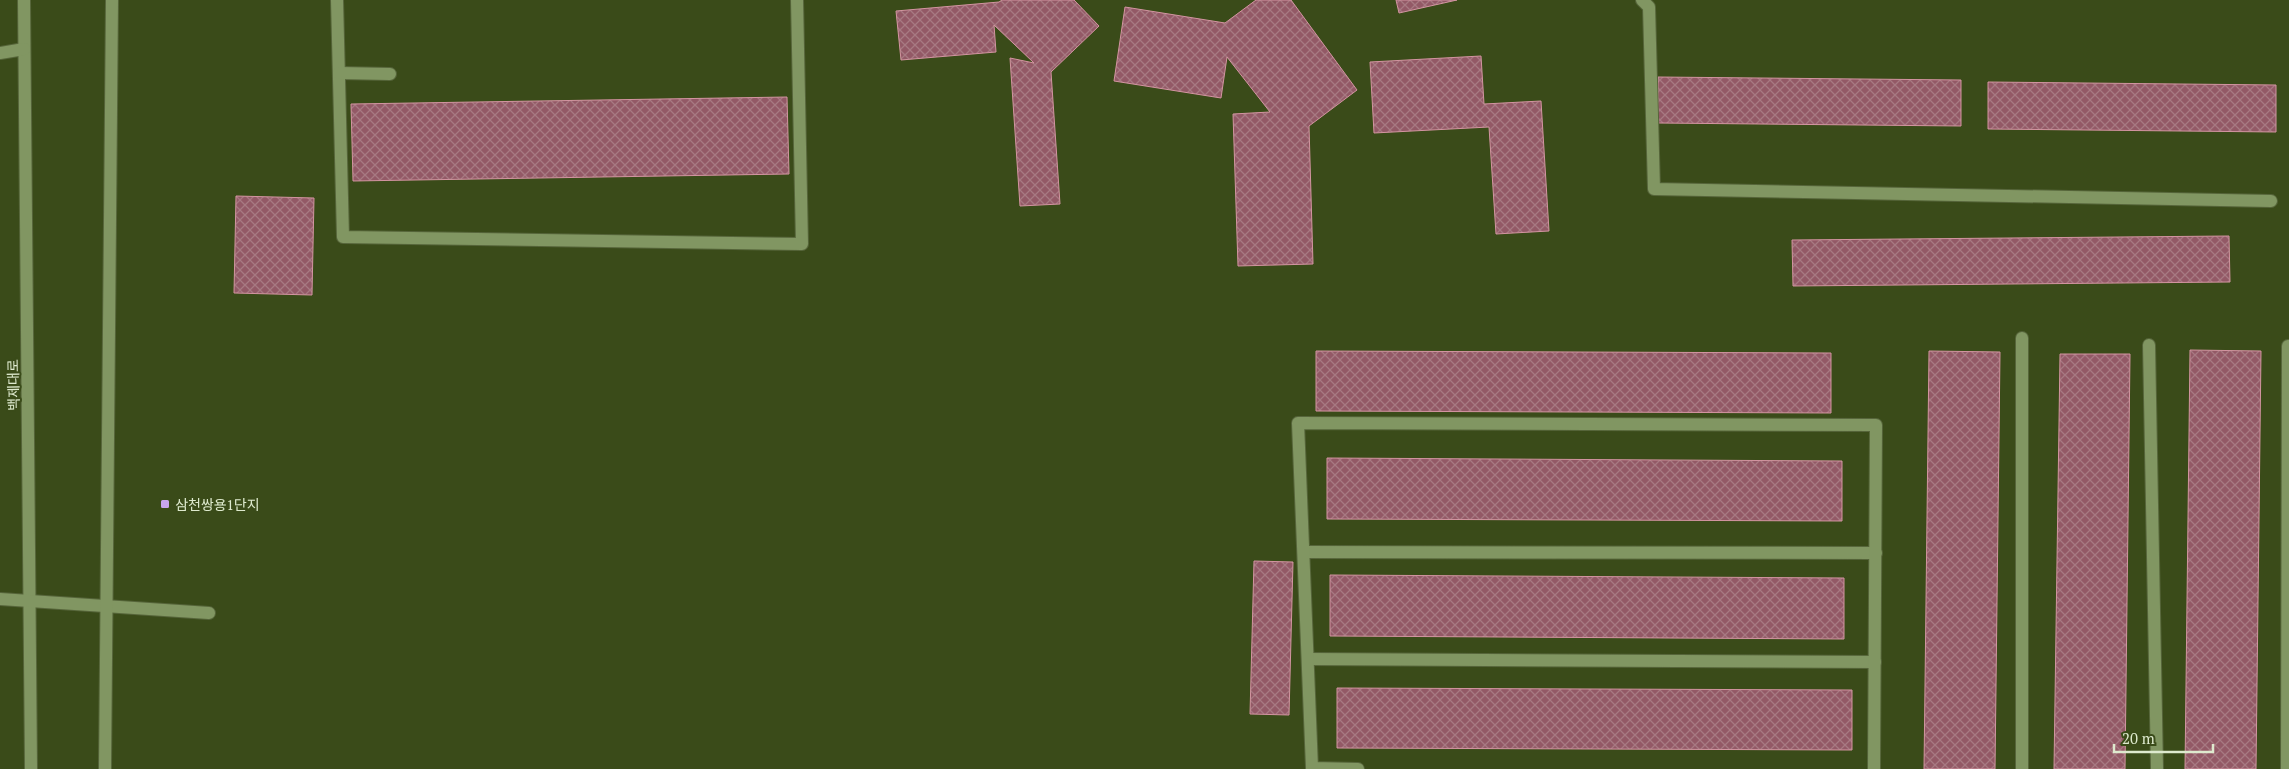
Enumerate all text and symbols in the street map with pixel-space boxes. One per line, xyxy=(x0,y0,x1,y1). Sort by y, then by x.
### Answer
street label: 백제대로 xyxy=(3,359,23,411)
place label: 삼천쌍용1단지 xyxy=(175,495,260,514)
marker: 삼천쌍용1단지 xyxy=(159,498,171,510)
scale bar xyxy=(2114,722,2213,754)
text: 20 m xyxy=(2122,728,2155,748)

